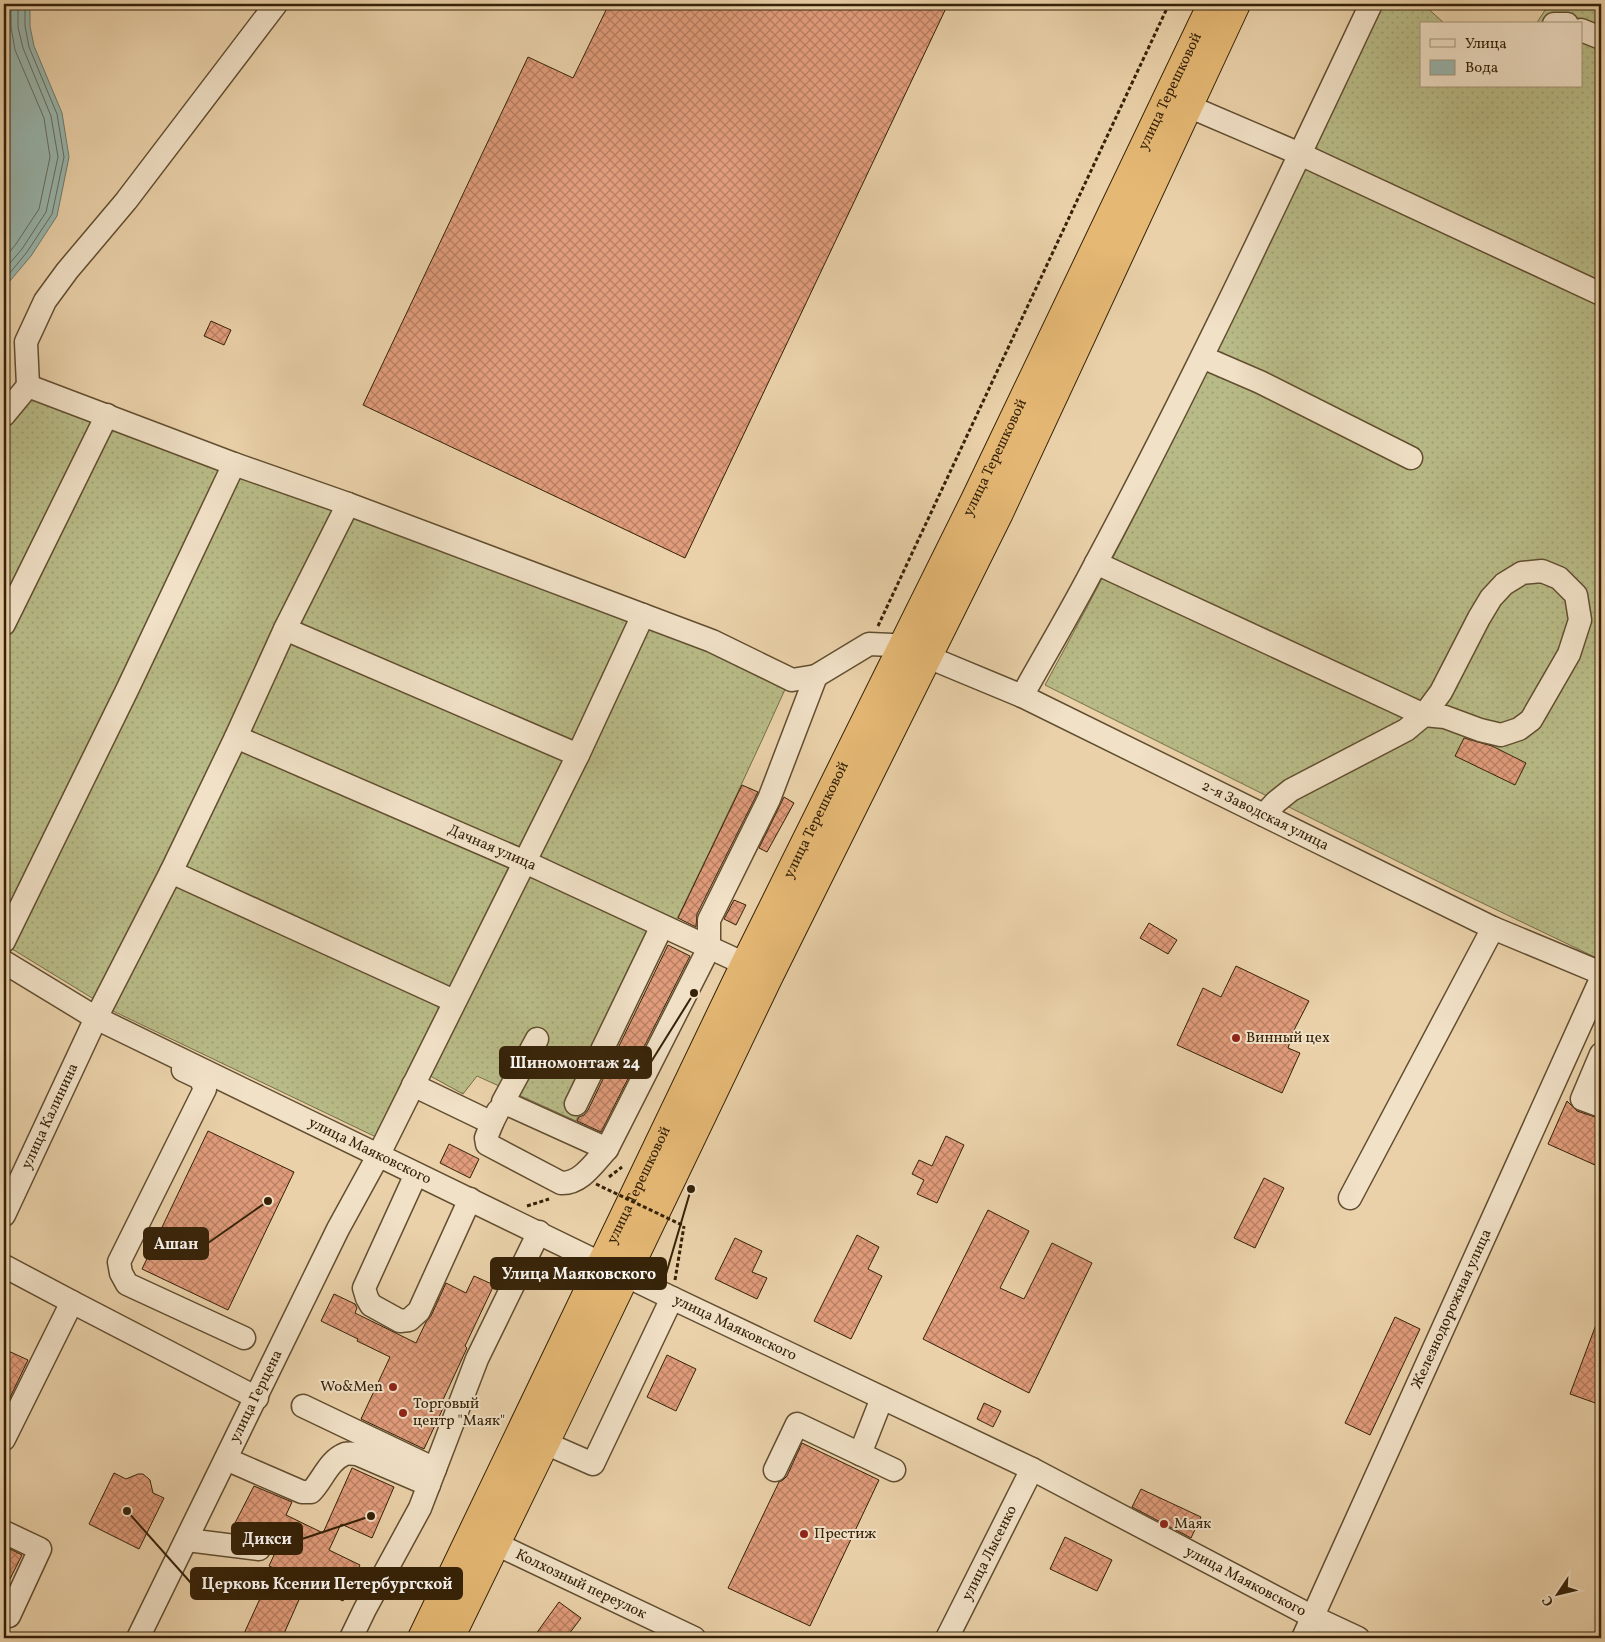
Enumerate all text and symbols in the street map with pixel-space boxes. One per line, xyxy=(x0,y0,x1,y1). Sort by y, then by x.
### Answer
legend xyxy=(1420,22,1582,88)
street label: улица Терешковой xyxy=(1133,29,1207,154)
text: Улица xyxy=(1465,34,1507,55)
text: Вода xyxy=(1465,58,1498,79)
street label: улица Терешковой xyxy=(958,396,1032,520)
street label: улица Терешковой xyxy=(779,758,854,882)
street label: 2-я Заводская улица xyxy=(1198,775,1332,856)
street label: Дачная улица xyxy=(444,819,540,876)
place label: Винный цех xyxy=(1246,1028,1330,1049)
marker: Винный цех xyxy=(1230,1032,1242,1044)
callout: Шиномонтаж 24 xyxy=(500,1047,651,1078)
text: Шиномонтаж 24 xyxy=(510,1053,641,1075)
street label: улица Калинина xyxy=(16,1060,84,1173)
street label: улица Маяковского xyxy=(305,1112,435,1190)
street label: улица Терешковой xyxy=(602,1123,676,1248)
street label: Железнодорожная улица xyxy=(1406,1226,1497,1392)
callout: Ашан xyxy=(144,1228,208,1259)
text: Ашан xyxy=(154,1234,198,1256)
callout: Улица Маяковского xyxy=(491,1258,666,1289)
text: Улица Маяковского xyxy=(502,1264,656,1286)
street label: улица Маяковского xyxy=(670,1290,800,1366)
street label: улица Герцена xyxy=(225,1346,288,1446)
place label: Wo&Men xyxy=(320,1377,383,1398)
marker: Wo&Men xyxy=(387,1381,399,1393)
place label: Торговый центр "Маяк" xyxy=(413,1394,505,1432)
marker: Торговый центр "Маяк" xyxy=(397,1407,409,1419)
street label: улица Лысенко xyxy=(957,1502,1023,1604)
place label: Маяк xyxy=(1174,1514,1211,1535)
marker: Маяк xyxy=(1158,1518,1170,1530)
callout: Дикси xyxy=(232,1523,302,1554)
place label: Престиж xyxy=(814,1524,876,1545)
marker: Престиж xyxy=(798,1528,810,1540)
text: Дикси xyxy=(242,1529,292,1551)
street label: улица Маяковского xyxy=(1181,1541,1310,1622)
street label: Колхозный переулок xyxy=(512,1544,650,1624)
callout: Церковь Ксении Петербургской xyxy=(191,1568,462,1599)
north arrow xyxy=(1532,1570,1582,1620)
text: Церковь Ксении Петербургской xyxy=(201,1574,453,1596)
text: С xyxy=(1538,1591,1559,1610)

